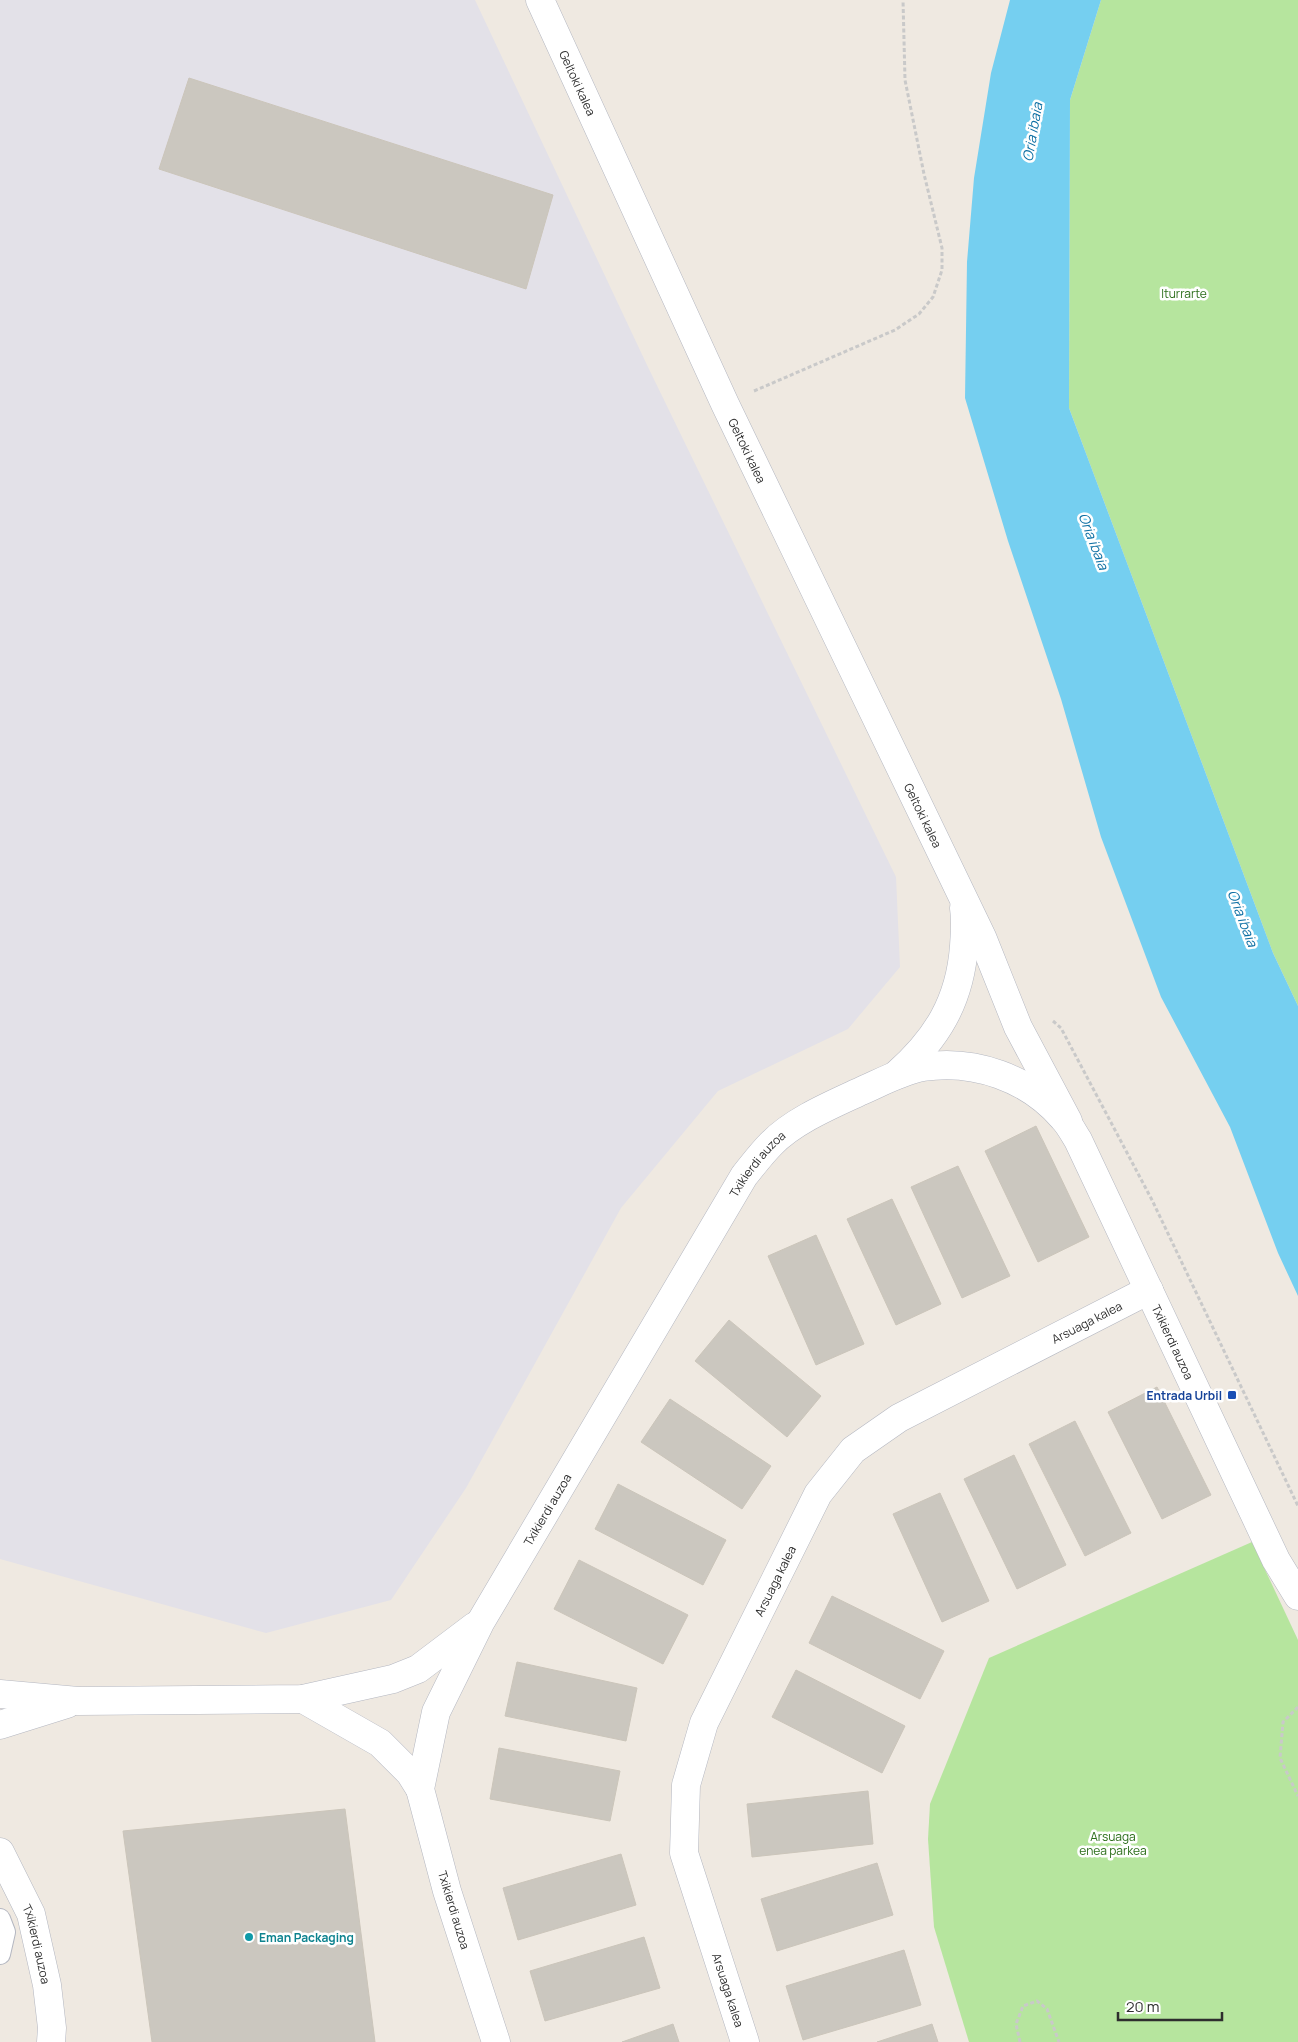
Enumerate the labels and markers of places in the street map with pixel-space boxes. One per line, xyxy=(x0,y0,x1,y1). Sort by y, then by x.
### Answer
place label: Entrada Urbil xyxy=(1146,1387,1222,1404)
marker: Entrada Urbil xyxy=(1226,1389,1238,1401)
place label: Eman Packaging xyxy=(259,1929,354,1946)
marker: Eman Packaging xyxy=(243,1931,255,1943)

